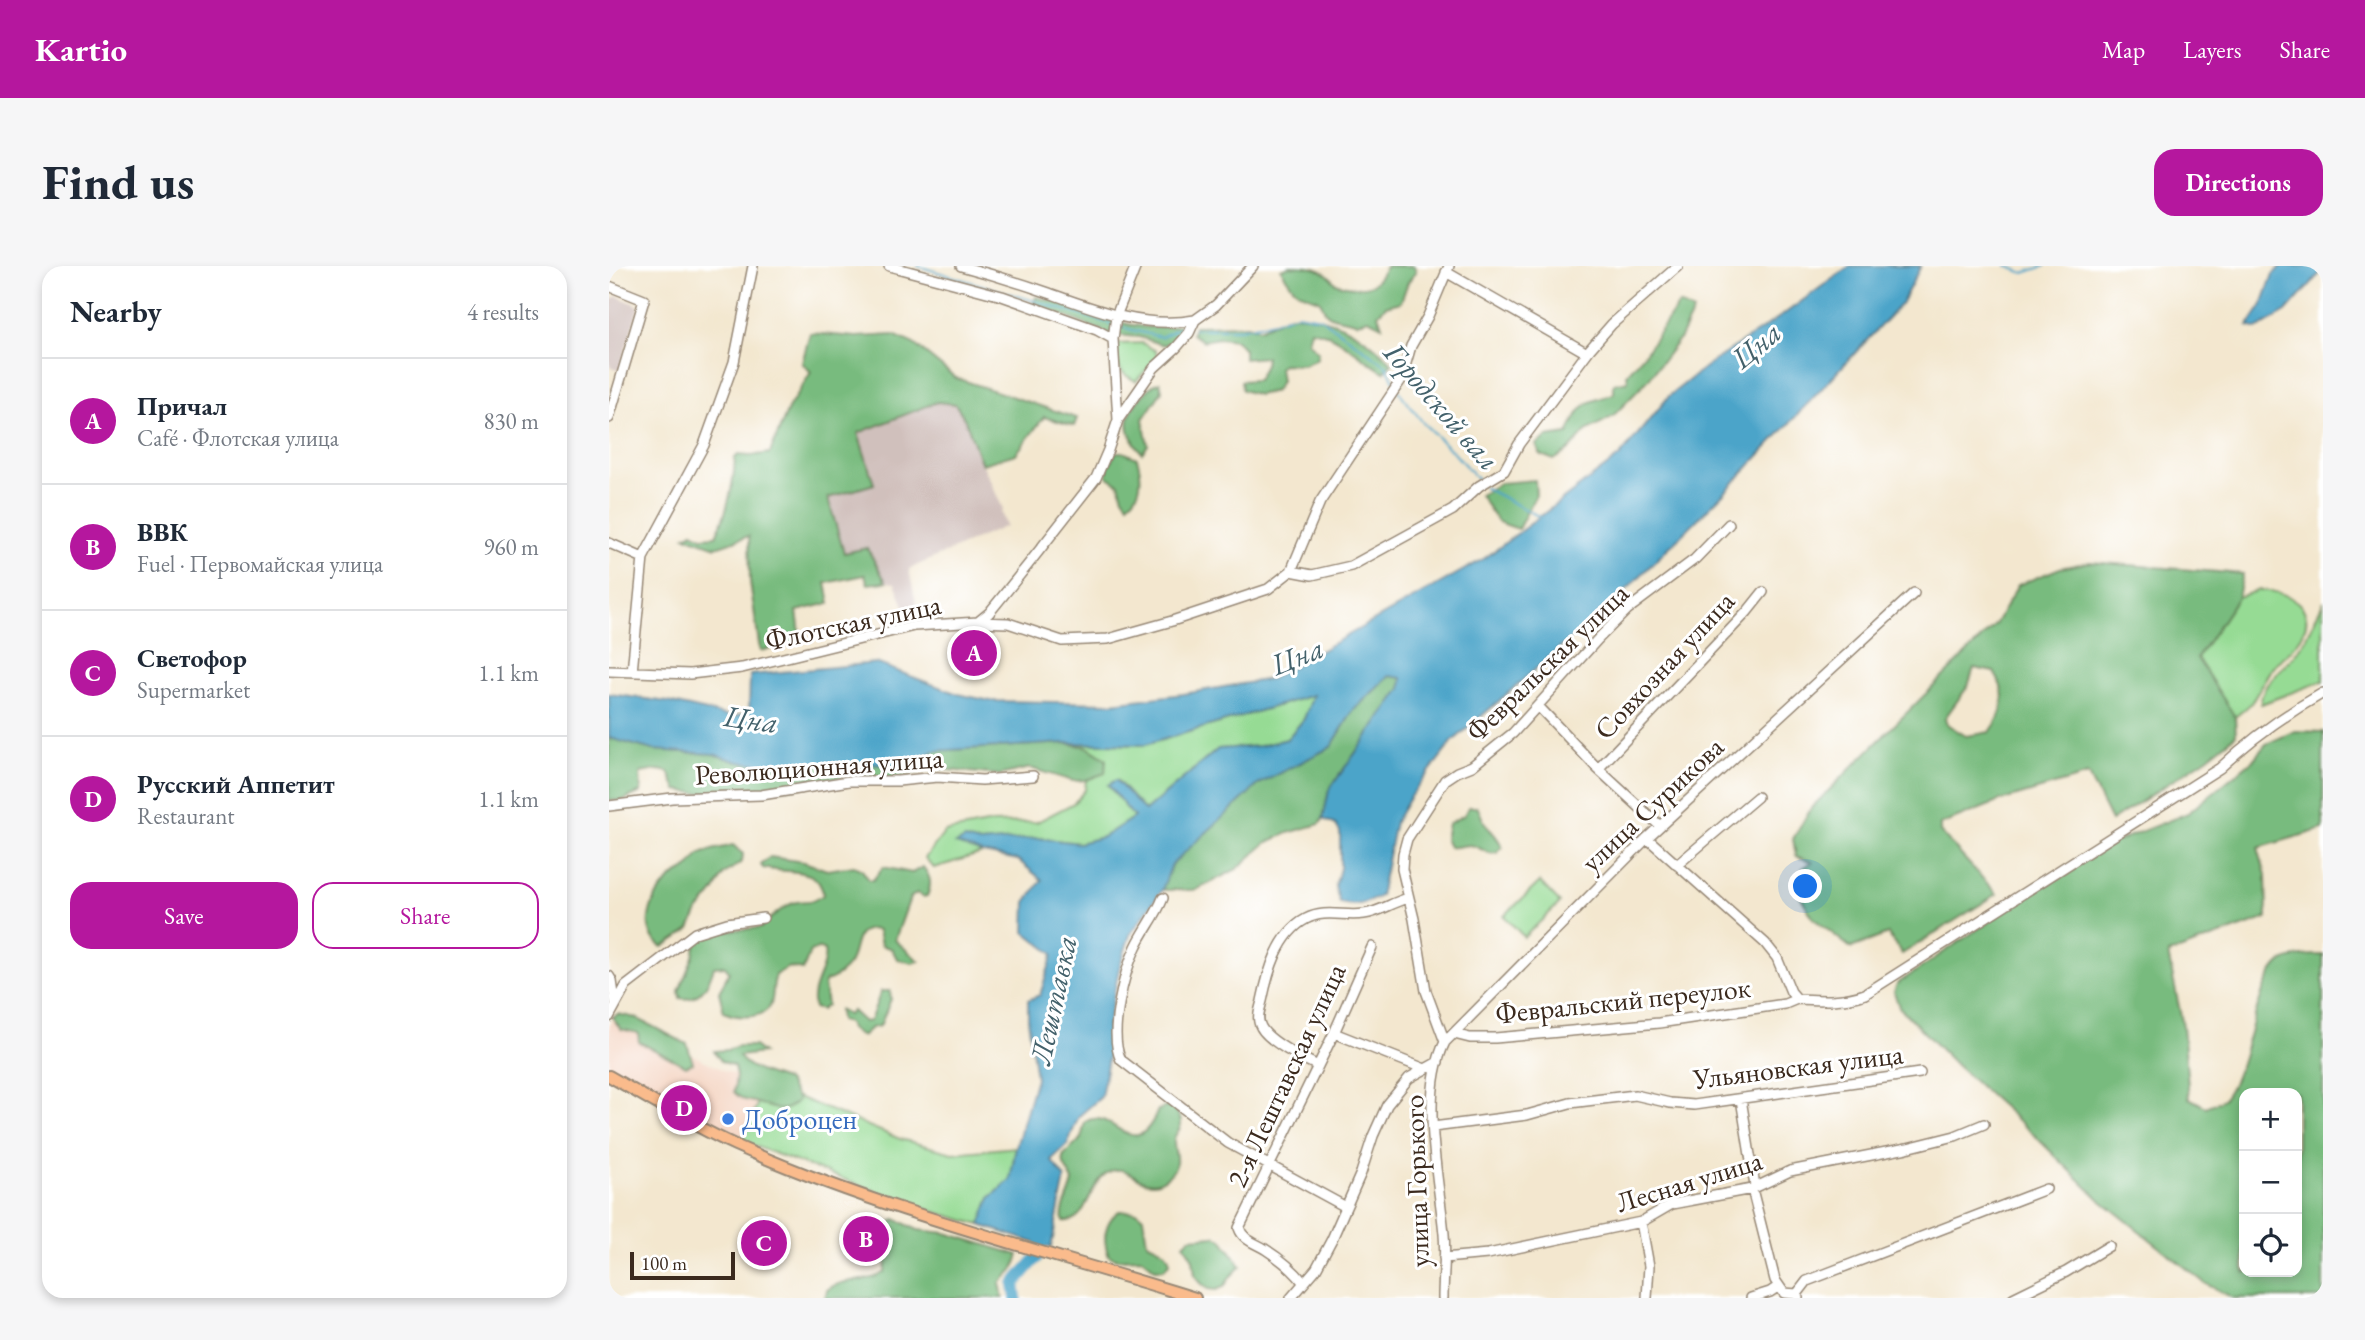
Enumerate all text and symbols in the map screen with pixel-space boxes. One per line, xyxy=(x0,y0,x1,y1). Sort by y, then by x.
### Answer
text: Kartio xyxy=(35,28,127,71)
text: Map xyxy=(2102,34,2145,65)
text: Layers xyxy=(2183,34,2242,65)
text: Share xyxy=(2280,34,2330,65)
button: Directions xyxy=(2154,149,2323,216)
text: Find us xyxy=(42,150,194,214)
text: Nearby xyxy=(70,292,162,331)
text: 4 results xyxy=(467,297,539,327)
water label: Цна xyxy=(1722,313,1789,378)
water label: Городской вал xyxy=(1375,333,1509,478)
text: Причал xyxy=(137,389,227,423)
text: A xyxy=(85,406,101,436)
text: 830 m xyxy=(483,406,539,436)
text: Café · Флотская улица xyxy=(137,423,339,453)
text: ВВК xyxy=(137,515,188,549)
text: B xyxy=(86,532,100,562)
text: 960 m xyxy=(483,532,539,562)
text: Fuel · Первомайская улица xyxy=(137,549,383,579)
street label: Февральская улица xyxy=(1458,575,1637,749)
street label: Совхозная улица xyxy=(1586,583,1742,747)
street label: Флотская улица xyxy=(762,586,945,658)
pin: A xyxy=(951,627,997,679)
water label: Цна xyxy=(1264,628,1329,685)
text: Светофор xyxy=(137,641,247,675)
text: C xyxy=(85,658,101,688)
text: 1.1 km xyxy=(478,658,539,688)
text: Supermarket xyxy=(137,675,250,705)
water label: Цна xyxy=(721,696,780,742)
street label: улица Сурикова xyxy=(1573,728,1731,879)
street label: Революционная улица xyxy=(694,739,945,793)
text: Русский Аппетит xyxy=(137,767,335,801)
text: D xyxy=(84,784,102,814)
text: 1.1 km xyxy=(478,784,539,814)
text: Restaurant xyxy=(137,801,235,831)
your location xyxy=(1788,869,1822,903)
button: Save xyxy=(70,882,298,949)
button: Share xyxy=(312,882,539,949)
water label: Лештавка xyxy=(1020,932,1086,1070)
street label: 2-я Лештавская улица xyxy=(1218,957,1354,1193)
street label: Февральский переулок xyxy=(1494,969,1752,1031)
street label: Ульяновская улица xyxy=(1690,1035,1906,1097)
pin: D xyxy=(661,1082,707,1134)
map controls xyxy=(2239,1088,2302,1277)
button: + xyxy=(2239,1088,2302,1151)
street label: улица Горького xyxy=(1395,1094,1437,1268)
place label: Доброцен xyxy=(742,1101,857,1137)
marker: Доброцен xyxy=(720,1111,736,1127)
street label: Лесная улица xyxy=(1612,1142,1767,1220)
button: − xyxy=(2239,1151,2302,1214)
pin: B xyxy=(843,1213,889,1265)
button: locate xyxy=(2239,1214,2302,1277)
pin: C xyxy=(741,1217,787,1269)
scale bar xyxy=(630,1249,735,1281)
text: 100 m xyxy=(641,1251,687,1276)

